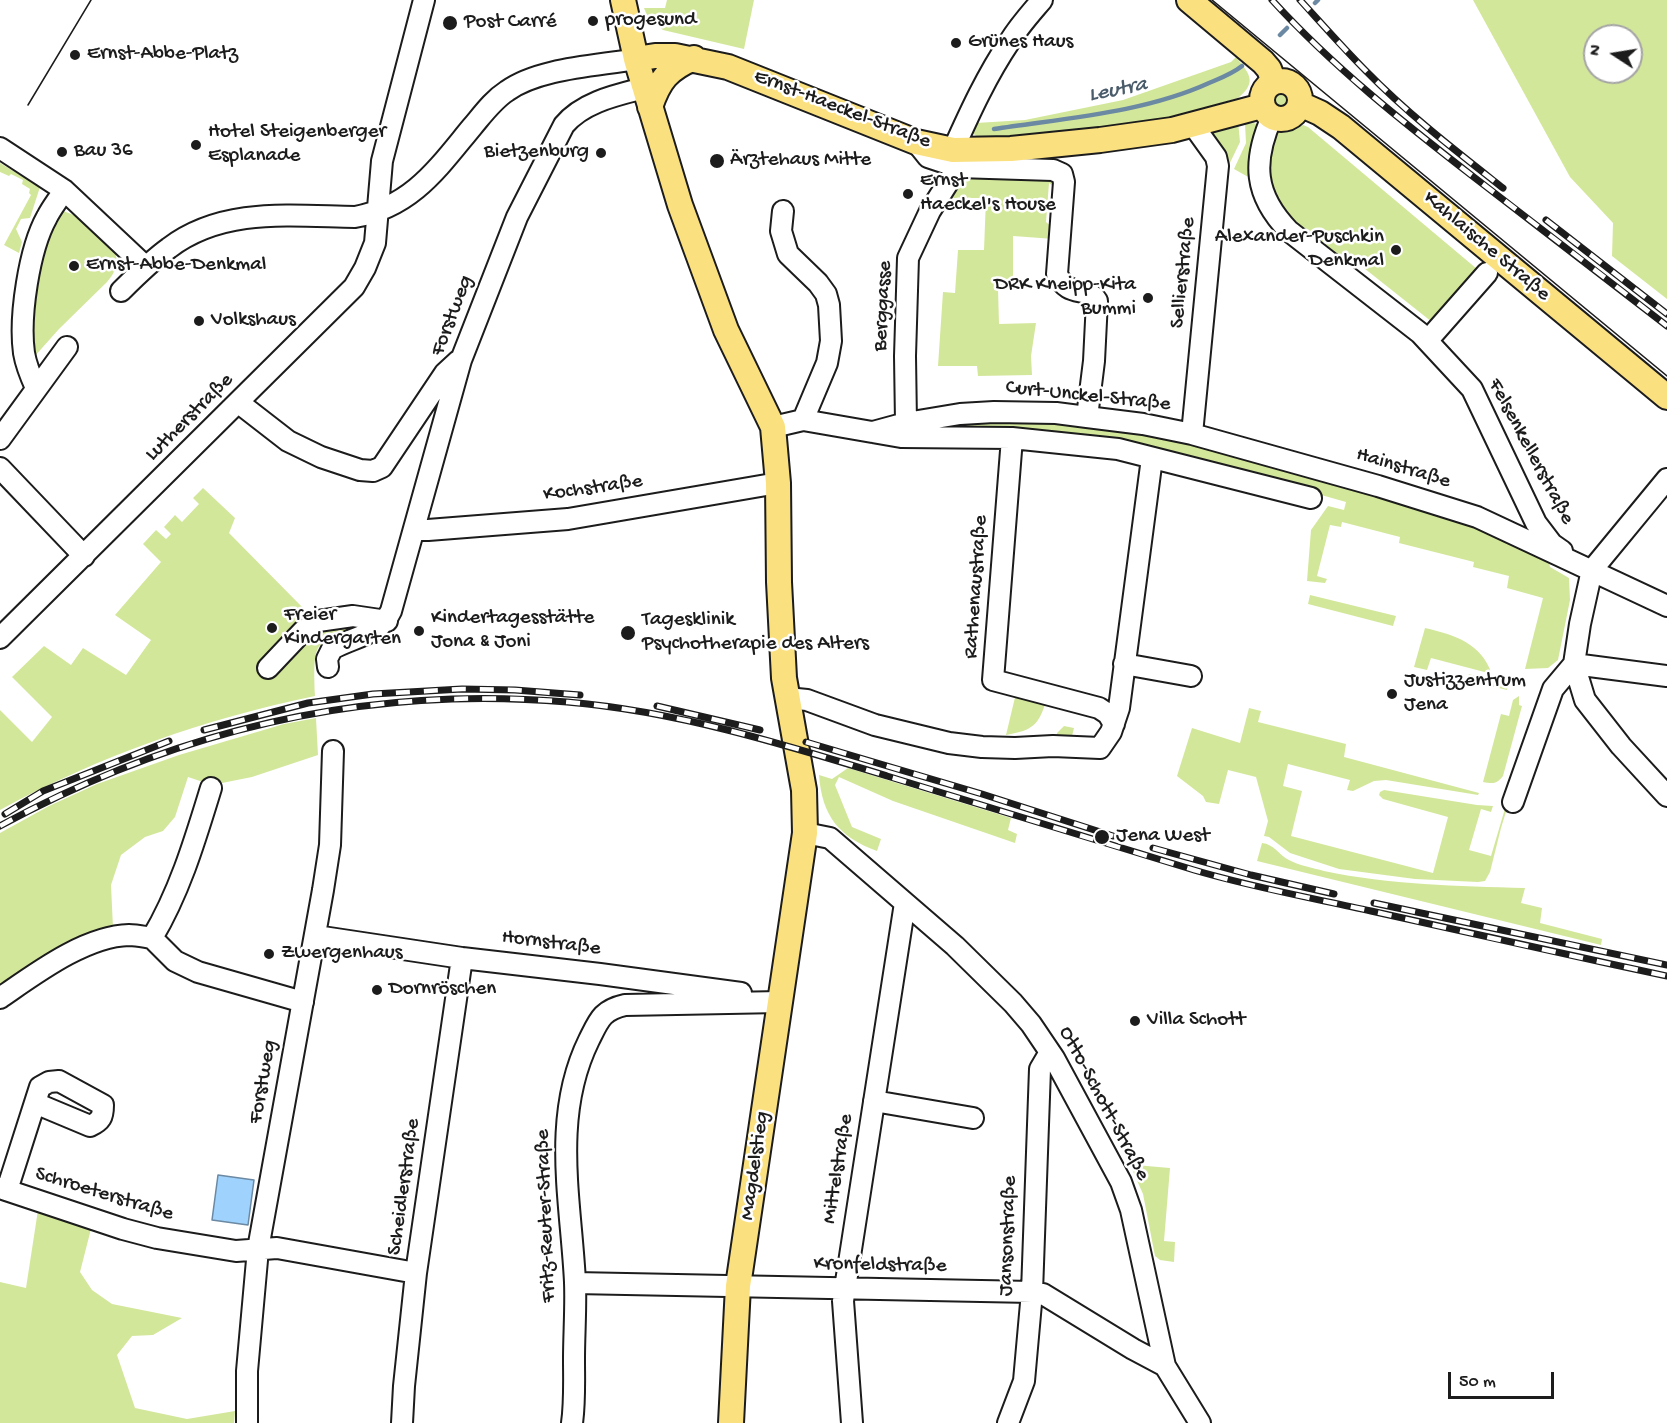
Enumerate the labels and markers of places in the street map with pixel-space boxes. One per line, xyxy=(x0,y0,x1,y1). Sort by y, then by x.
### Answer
place label: progesund xyxy=(605,8,696,34)
place label: Post Carré xyxy=(464,10,557,36)
marker: Post Carré xyxy=(441,14,459,32)
marker: progesund xyxy=(586,14,600,28)
place label: Grünes Haus xyxy=(968,30,1073,56)
marker: Grünes Haus xyxy=(949,36,963,50)
place label: Ernst-Abbe-Platz xyxy=(87,42,238,68)
marker: Ernst-Abbe-Platz xyxy=(68,48,82,62)
place label: Hotel Steigenberger Esplanade xyxy=(208,120,386,170)
marker: Hotel Steigenberger Esplanade xyxy=(189,138,203,152)
place label: Bau 36 xyxy=(74,139,133,165)
place label: Bietzenburg xyxy=(484,140,589,166)
marker: Bau 36 xyxy=(55,145,69,159)
marker: Bietzenburg xyxy=(594,146,608,160)
place label: Ärztehaus Mitte xyxy=(730,148,871,174)
marker: Ärztehaus Mitte xyxy=(708,152,726,170)
place label: Ernst Haeckel's House xyxy=(920,169,1056,219)
marker: Ernst Haeckel's House xyxy=(901,187,915,201)
place label: Alexander-Puschkin Denkmal xyxy=(1215,225,1384,275)
marker: Alexander-Puschkin Denkmal xyxy=(1389,243,1403,257)
place label: Ernst-Abbe-Denkmal xyxy=(86,253,266,279)
marker: Ernst-Abbe-Denkmal xyxy=(67,259,81,273)
place label: DRK Kneipp-Kita Bummi xyxy=(994,273,1136,323)
marker: DRK Kneipp-Kita Bummi xyxy=(1141,291,1155,305)
place label: Volkshaus xyxy=(211,308,296,334)
marker: Volkshaus xyxy=(192,314,206,328)
place label: Freier Kindergarten xyxy=(284,603,401,653)
place label: Kindertagesstätte Jona & Joni xyxy=(431,606,594,656)
place label: Tagesklinik Psychotherapie des Alters xyxy=(642,608,869,658)
marker: Freier Kindergarten xyxy=(265,621,279,635)
marker: Kindertagesstätte Jona & Joni xyxy=(412,624,426,638)
marker: Tagesklinik Psychotherapie des Alters xyxy=(619,624,637,642)
place label: Justizzentrum Jena xyxy=(1404,669,1526,719)
marker: Justizzentrum Jena xyxy=(1385,687,1399,701)
place label: Jena West xyxy=(1116,824,1210,850)
marker: Jena West xyxy=(1093,828,1111,846)
place label: Zwergenhaus xyxy=(281,941,402,967)
marker: Zwergenhaus xyxy=(262,947,276,961)
place label: Dornröschen xyxy=(389,977,496,1003)
marker: Dornröschen xyxy=(370,983,384,997)
place label: Villa Schott xyxy=(1147,1008,1245,1034)
marker: Villa Schott xyxy=(1128,1014,1142,1028)

